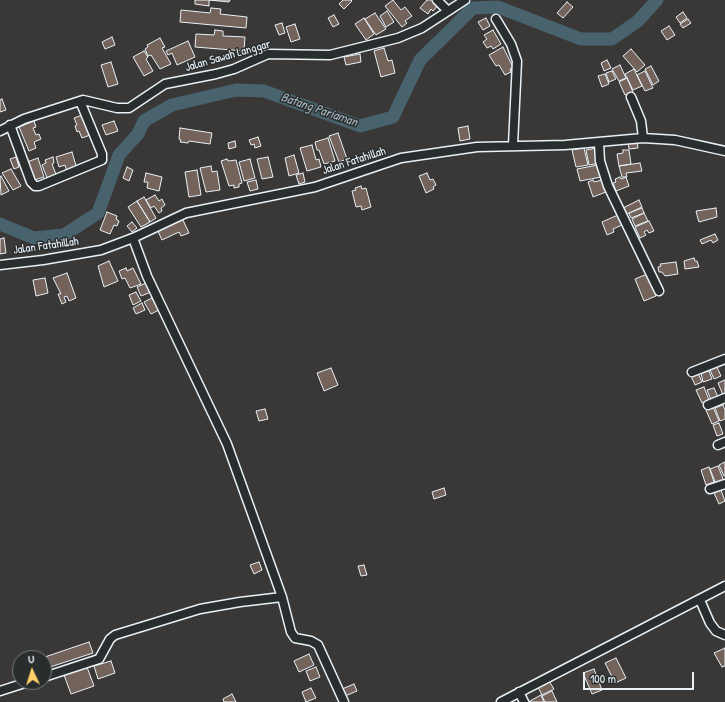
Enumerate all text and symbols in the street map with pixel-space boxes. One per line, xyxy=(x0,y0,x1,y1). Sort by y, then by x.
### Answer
street label: Jalan Sawah Langgar xyxy=(184,37,272,75)
water label: Batang Pariaman xyxy=(279,90,359,130)
street label: Jalan Fatahillah xyxy=(320,144,388,178)
street label: Jalan Fatahillah xyxy=(12,234,80,258)
north arrow xyxy=(12,650,52,690)
text: U xyxy=(28,652,35,666)
scale bar xyxy=(585,664,696,690)
text: 100 m xyxy=(590,670,616,687)

